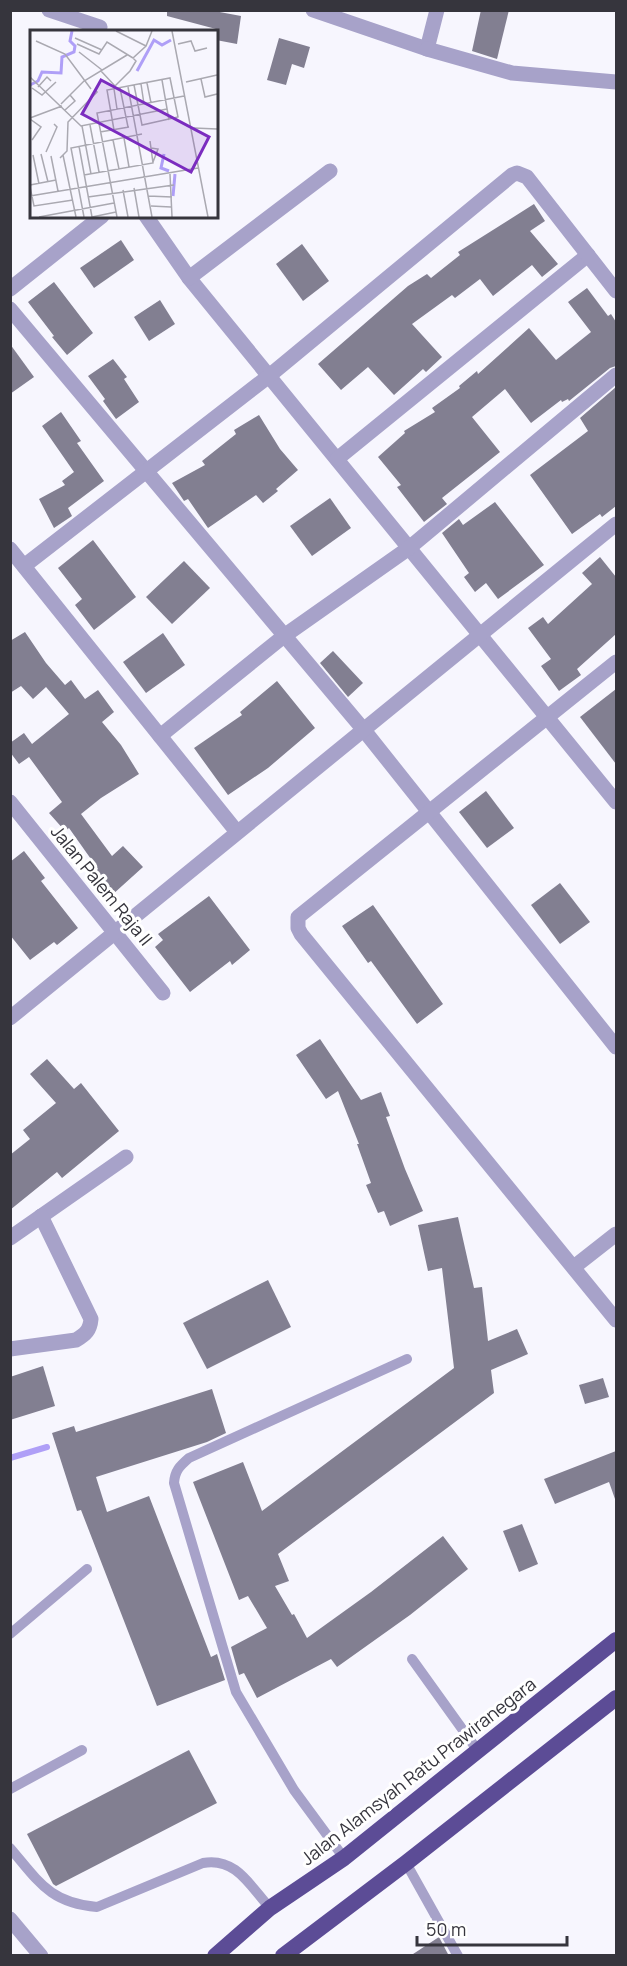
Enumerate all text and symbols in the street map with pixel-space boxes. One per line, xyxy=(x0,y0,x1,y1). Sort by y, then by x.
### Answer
inset map xyxy=(30,30,218,218)
street label: Jalan Palem Raja II xyxy=(46,820,158,950)
street label: Jalan Alamsyah Ratu Prawiranegara xyxy=(296,1672,540,1870)
scale bar xyxy=(417,1909,567,1947)
text: 50 m xyxy=(426,1917,466,1941)

